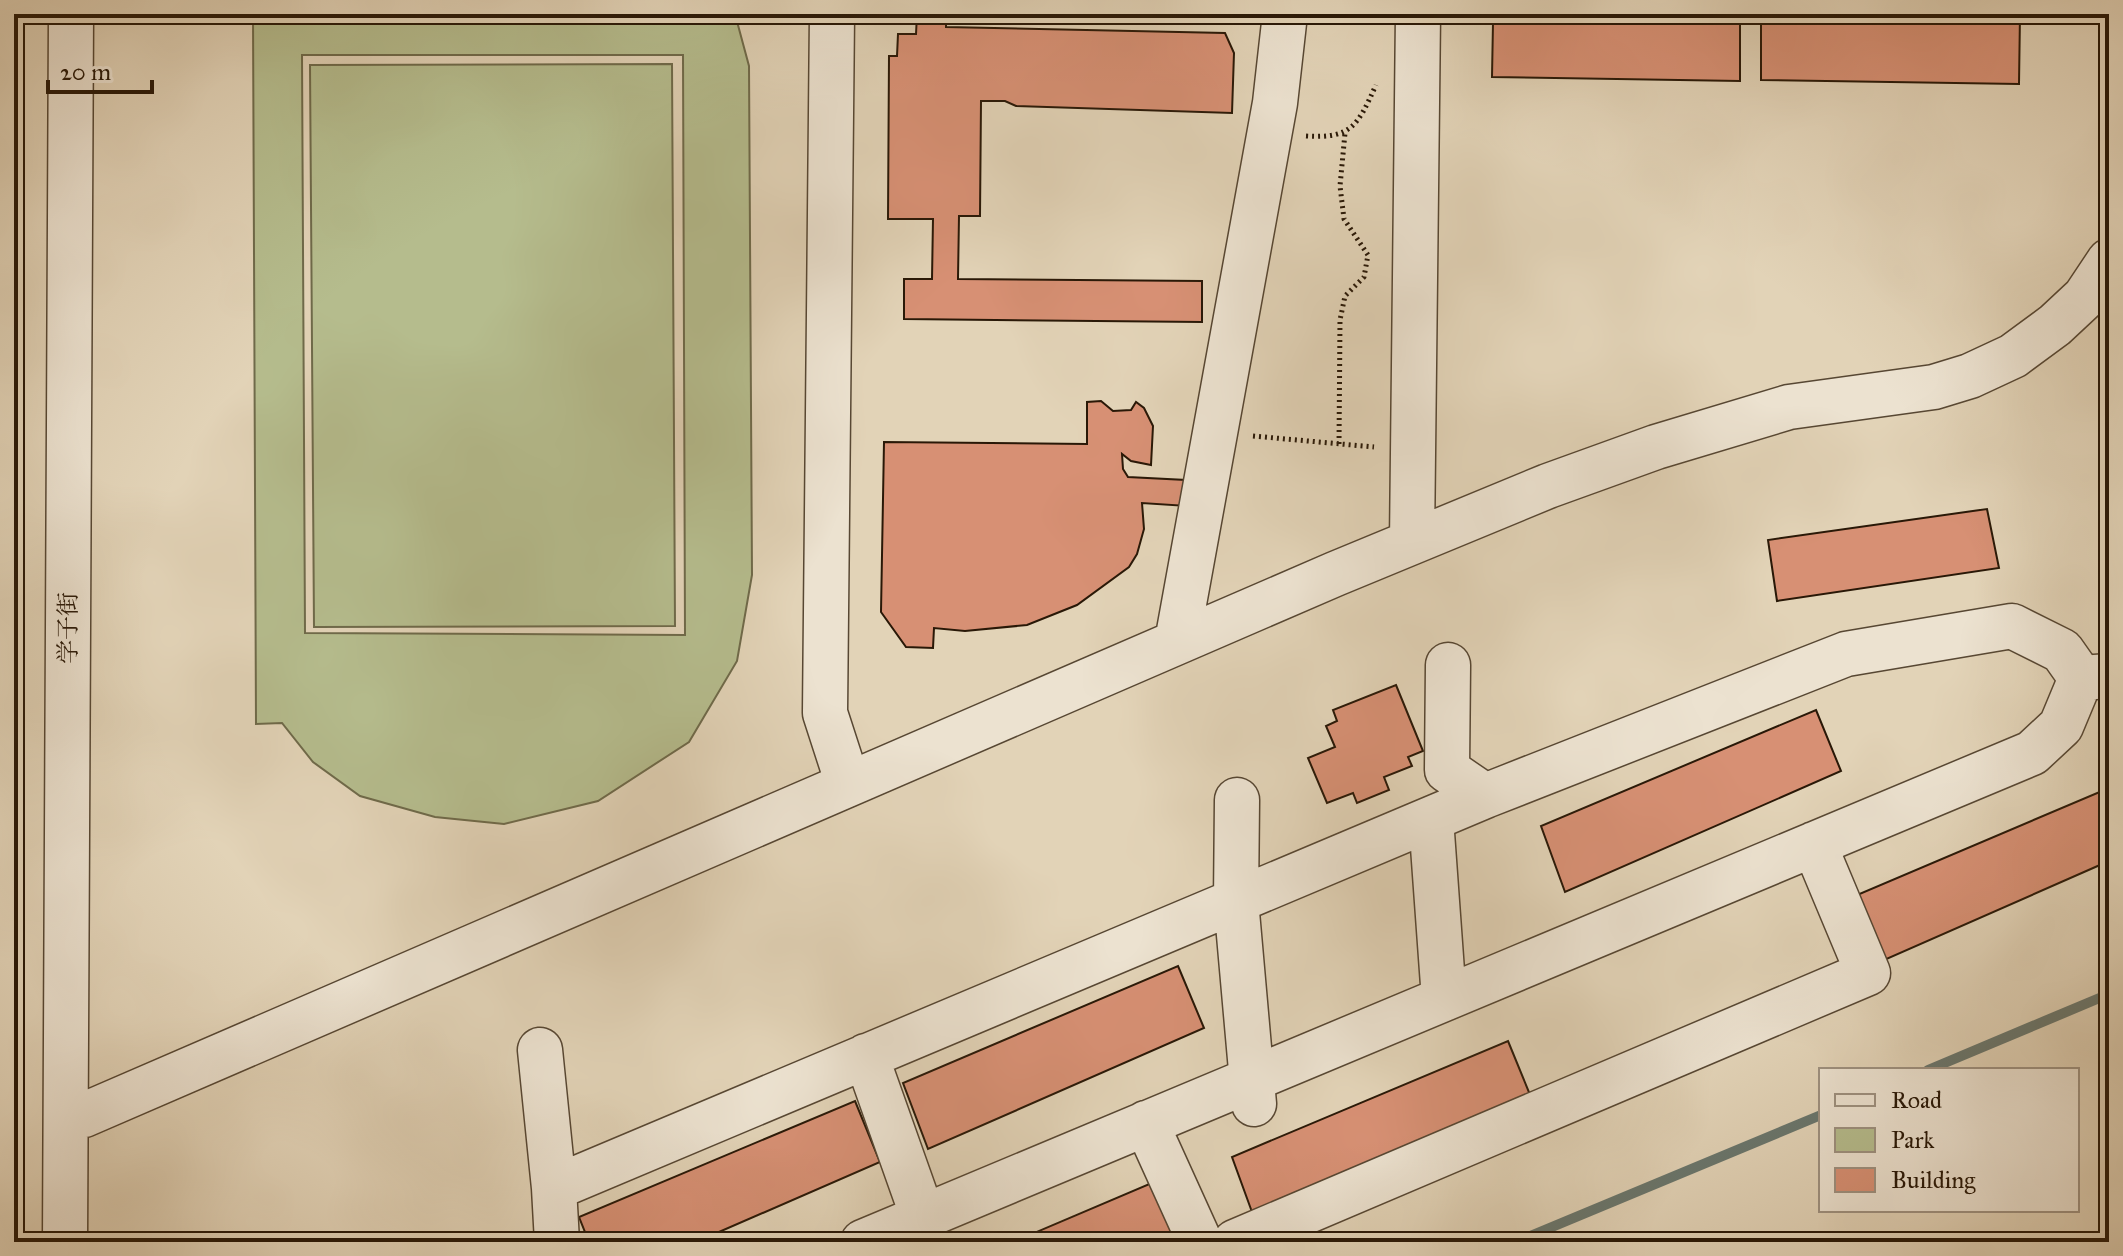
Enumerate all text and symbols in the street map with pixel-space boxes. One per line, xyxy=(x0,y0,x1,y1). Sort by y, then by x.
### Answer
scale bar xyxy=(48,44,152,94)
text: 20 m xyxy=(60,57,111,87)
street label: 学子街 xyxy=(53,592,83,664)
legend xyxy=(1819,1068,2079,1212)
text: Road xyxy=(1891,1085,1942,1115)
text: Park xyxy=(1891,1125,1935,1155)
text: Building xyxy=(1891,1165,1976,1195)

